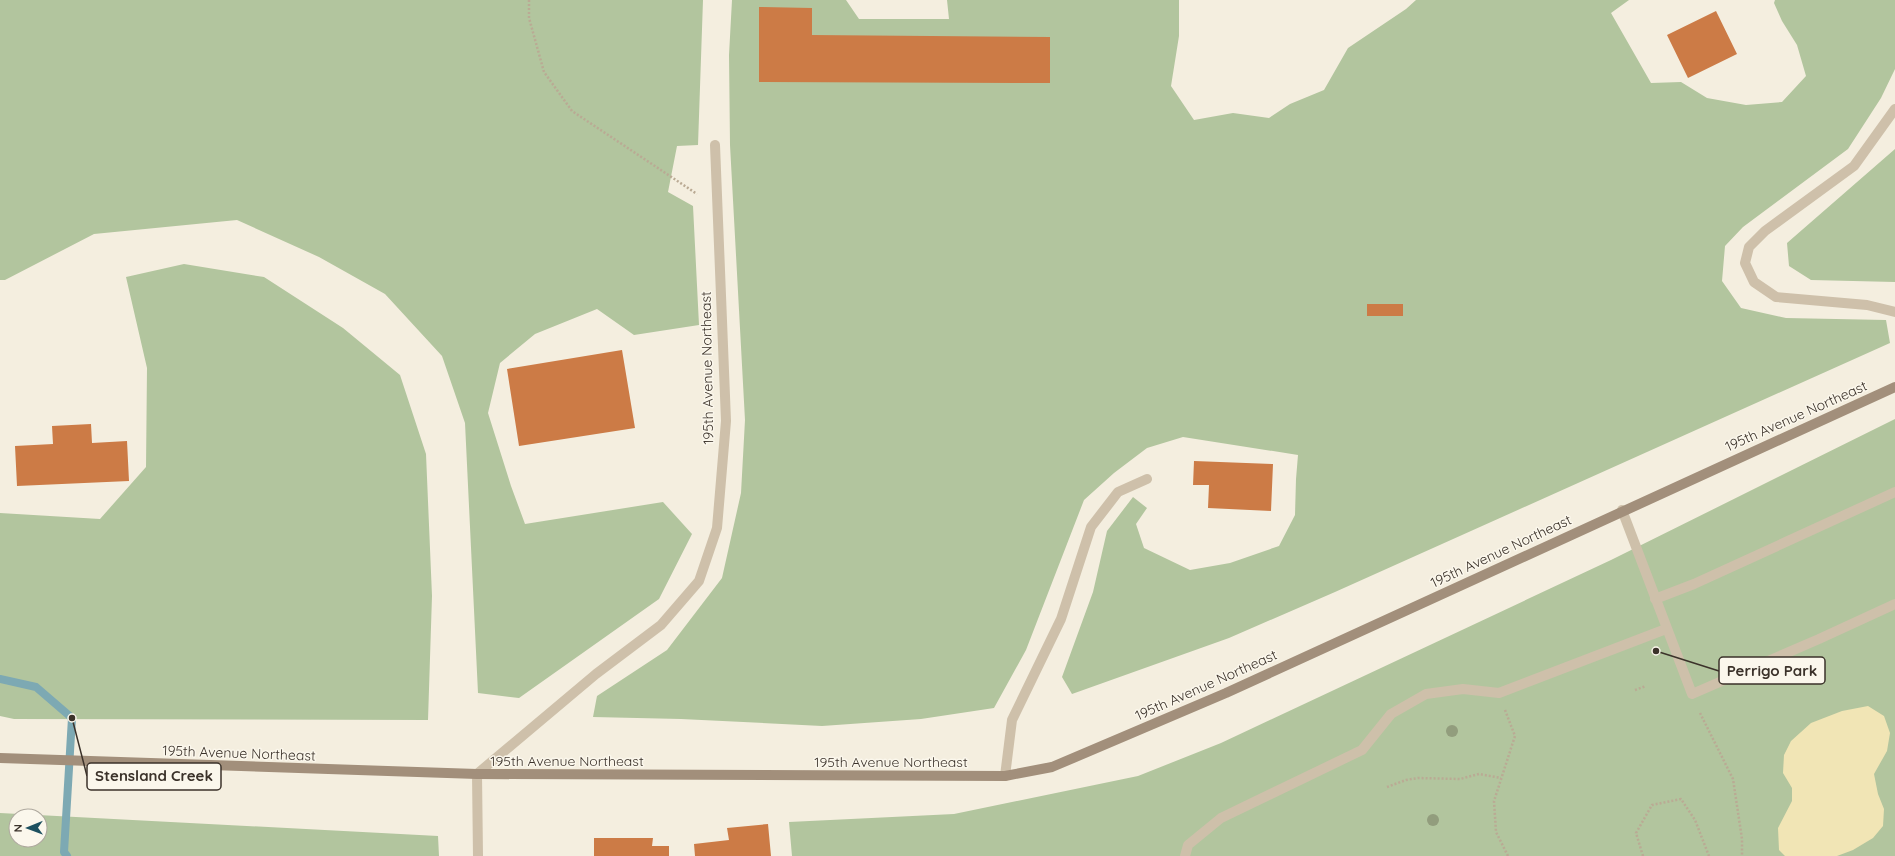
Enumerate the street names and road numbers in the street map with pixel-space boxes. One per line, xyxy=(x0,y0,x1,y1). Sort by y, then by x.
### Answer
street label: 195th Avenue Northeast xyxy=(697,291,717,445)
street label: 195th Avenue Northeast xyxy=(1722,376,1870,455)
street label: 195th Avenue Northeast xyxy=(1428,510,1575,592)
street label: 195th Avenue Northeast xyxy=(1132,645,1280,724)
street label: 195th Avenue Northeast xyxy=(162,741,316,765)
street label: 195th Avenue Northeast xyxy=(490,752,644,770)
street label: 195th Avenue Northeast xyxy=(814,753,968,771)

